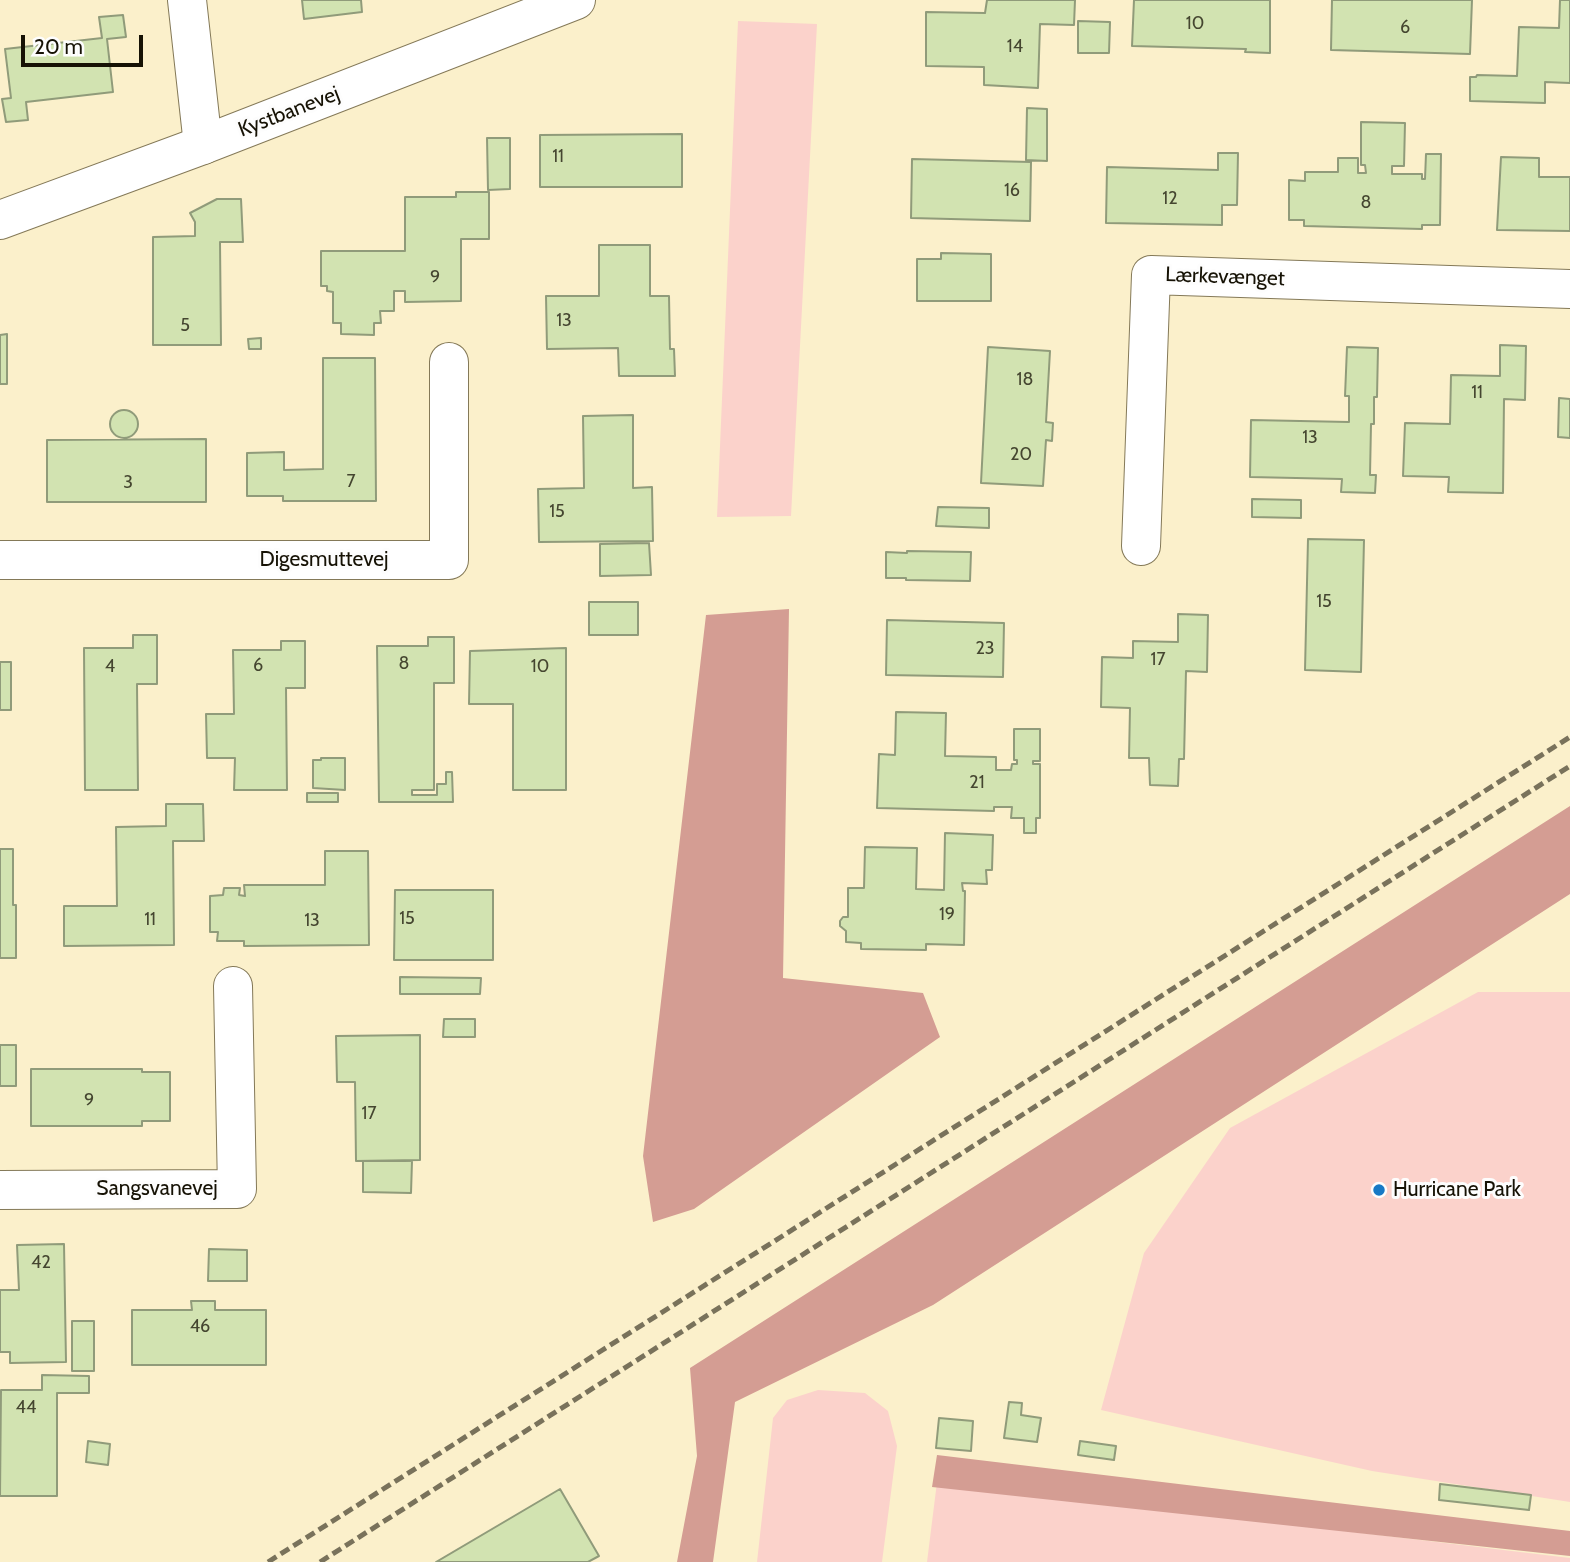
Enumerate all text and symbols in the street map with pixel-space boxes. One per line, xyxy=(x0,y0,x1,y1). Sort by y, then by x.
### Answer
house number: 10 xyxy=(1186,13,1204,35)
house number: 6 xyxy=(1400,17,1410,39)
scale bar xyxy=(24,21,147,65)
text: 20 m xyxy=(34,34,83,59)
house number: 14 xyxy=(1007,36,1023,58)
street label: Kystbanevej xyxy=(235,81,343,143)
house number: 11 xyxy=(552,146,564,168)
house number: 16 xyxy=(1004,180,1020,202)
house number: 12 xyxy=(1162,188,1178,210)
house number: 8 xyxy=(1361,192,1371,214)
street label: Lærkevænget xyxy=(1165,262,1285,292)
house number: 9 xyxy=(430,267,440,289)
house number: 13 xyxy=(556,310,572,332)
house number: 5 xyxy=(180,315,190,337)
house number: 18 xyxy=(1017,369,1033,391)
house number: 11 xyxy=(1471,382,1483,404)
house number: 13 xyxy=(1302,427,1318,449)
house number: 20 xyxy=(1010,444,1032,466)
house number: 7 xyxy=(346,471,356,493)
house number: 3 xyxy=(123,472,133,494)
house number: 15 xyxy=(549,501,565,523)
street label: Digesmuttevej xyxy=(260,547,388,573)
house number: 15 xyxy=(1316,591,1332,613)
house number: 23 xyxy=(975,638,995,660)
house number: 17 xyxy=(1151,649,1165,671)
house number: 8 xyxy=(399,653,409,675)
house number: 6 xyxy=(253,655,263,677)
house number: 4 xyxy=(105,656,115,678)
house number: 10 xyxy=(531,656,549,678)
house number: 21 xyxy=(969,772,985,794)
house number: 19 xyxy=(939,904,955,926)
house number: 15 xyxy=(399,908,415,930)
house number: 11 xyxy=(144,909,156,931)
house number: 13 xyxy=(304,910,320,932)
house number: 9 xyxy=(84,1090,94,1112)
house number: 17 xyxy=(362,1103,376,1125)
street label: Sangsvanevej xyxy=(96,1176,218,1202)
place label: Hurricane Park xyxy=(1393,1177,1521,1203)
marker: Hurricane Park xyxy=(1371,1182,1387,1198)
house number: 42 xyxy=(31,1252,51,1274)
house number: 46 xyxy=(190,1316,210,1338)
house number: 44 xyxy=(16,1397,36,1419)

